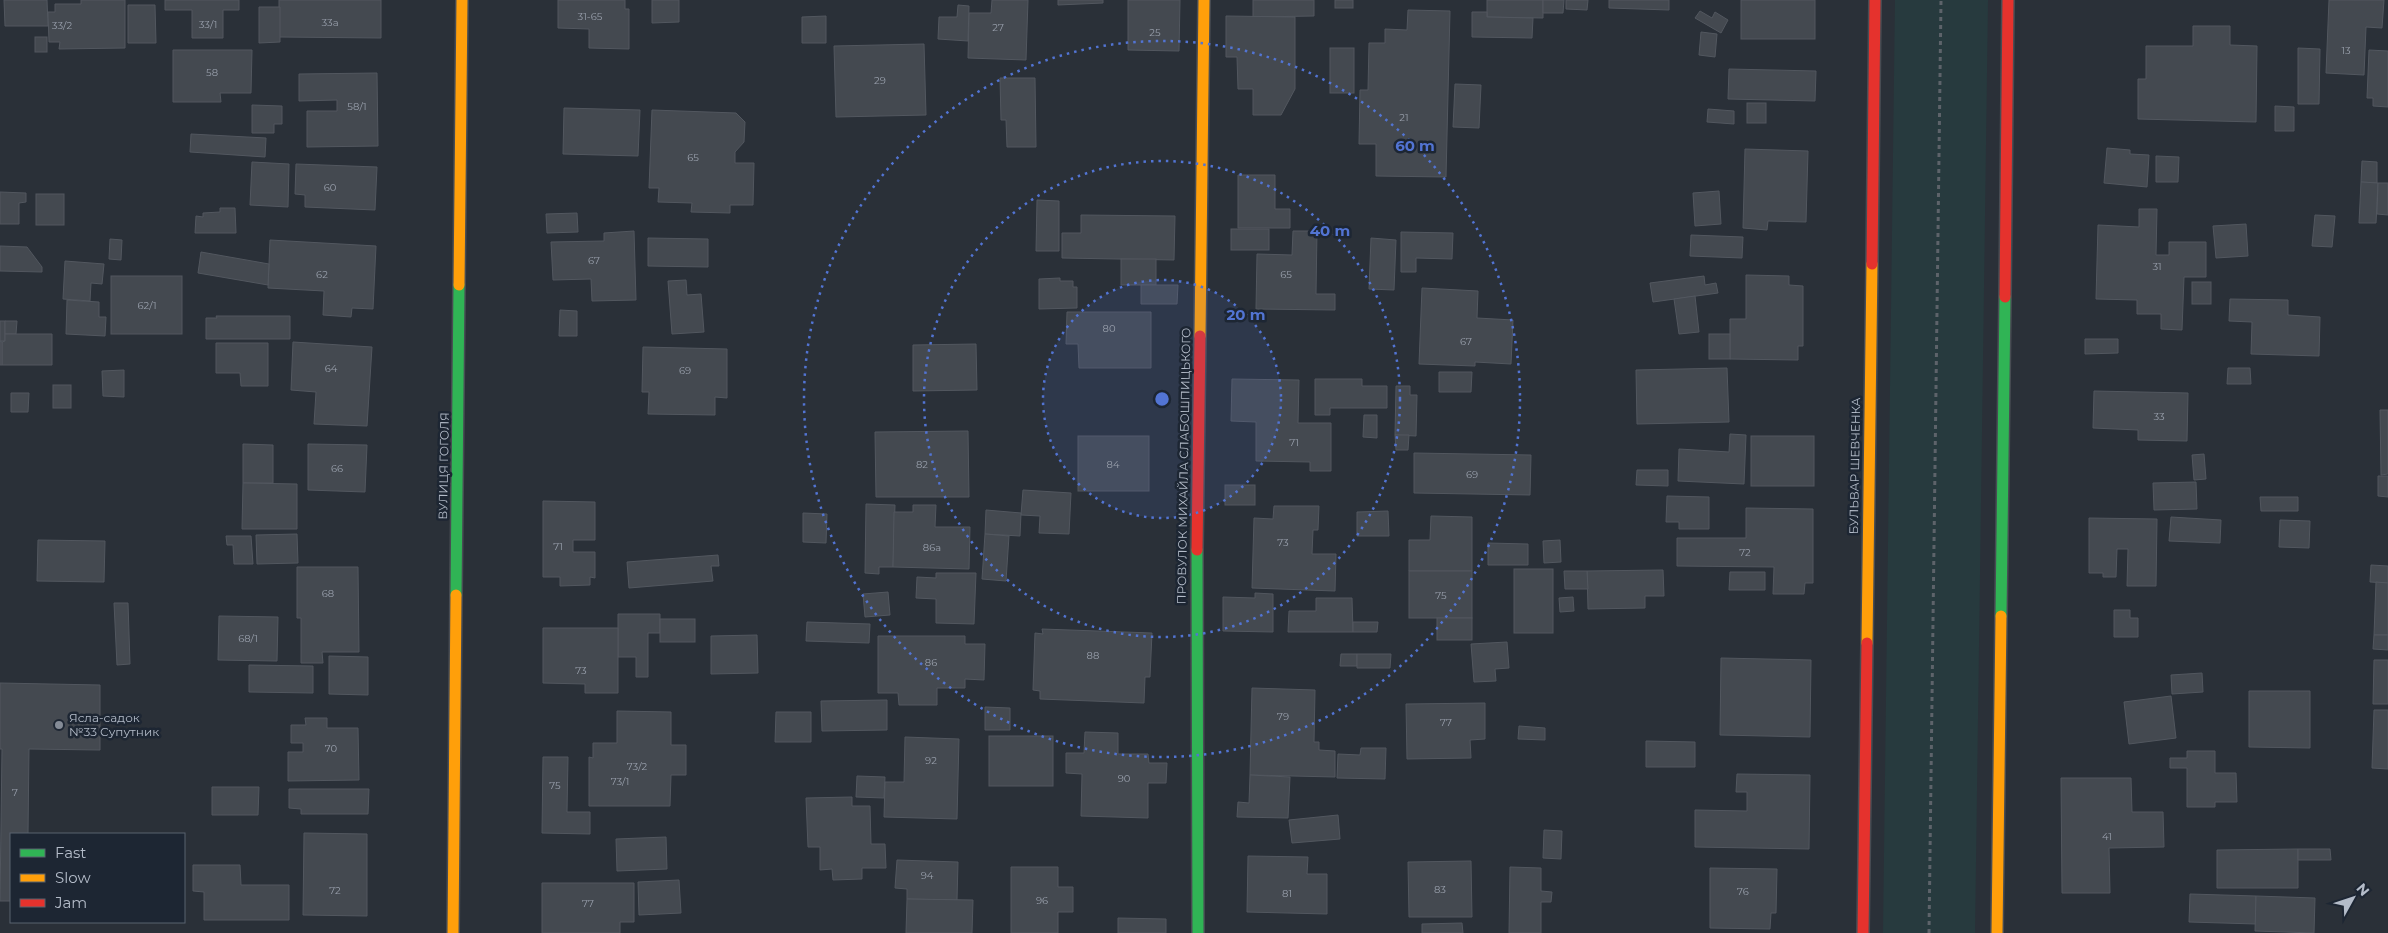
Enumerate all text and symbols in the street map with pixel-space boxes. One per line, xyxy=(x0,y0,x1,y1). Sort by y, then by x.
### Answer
house number: 31-65 xyxy=(578,10,603,23)
house number: 33а xyxy=(321,16,339,29)
house number: 33/1 xyxy=(199,18,217,31)
house number: 33/2 xyxy=(52,19,72,32)
house number: 27 xyxy=(992,21,1004,34)
house number: 25 xyxy=(1149,26,1161,39)
house number: 13 xyxy=(2341,44,2351,57)
house number: 58 xyxy=(206,66,218,79)
house number: 29 xyxy=(874,74,886,87)
house number: 58/1 xyxy=(347,100,367,113)
house number: 21 xyxy=(1399,111,1409,124)
text: 60 m xyxy=(1395,136,1435,155)
house number: 65 xyxy=(687,151,699,164)
house number: 60 xyxy=(324,181,337,194)
text: 40 m xyxy=(1310,221,1350,240)
house number: 67 xyxy=(588,254,600,267)
house number: 31 xyxy=(2152,260,2162,273)
house number: 62 xyxy=(316,268,328,281)
house number: 65 xyxy=(1280,268,1292,281)
house number: 62/1 xyxy=(137,299,157,312)
text: 20 m xyxy=(1226,305,1266,324)
house number: 80 xyxy=(1103,322,1116,335)
street label: ПРОВУЛОК МИХАЙЛА СЛАБОШПИЦЬКОГО xyxy=(1174,328,1193,604)
house number: 67 xyxy=(1460,335,1472,348)
house number: 64 xyxy=(325,362,338,375)
house number: 69 xyxy=(679,364,691,377)
centre of rings xyxy=(1153,390,1171,408)
street label: БУЛЬВАР ШЕВЧЕНКА xyxy=(1846,397,1863,535)
house number: 33 xyxy=(2153,410,2165,423)
street label: ВУЛИЦЯ ГОГОЛЯ xyxy=(435,412,452,520)
house number: 71 xyxy=(1289,436,1299,449)
house number: 82 xyxy=(916,458,928,471)
house number: 84 xyxy=(1107,458,1120,471)
house number: 66 xyxy=(331,462,343,475)
house number: 69 xyxy=(1466,468,1478,481)
house number: 73 xyxy=(1277,536,1289,549)
house number: 71 xyxy=(553,540,563,553)
house number: 86а xyxy=(923,541,941,554)
house number: 72 xyxy=(1739,546,1751,559)
house number: 68 xyxy=(322,587,334,600)
house number: 75 xyxy=(1435,589,1447,602)
house number: 68/1 xyxy=(238,632,258,645)
house number: 88 xyxy=(1087,649,1099,662)
house number: 86 xyxy=(925,656,937,669)
house number: 73 xyxy=(575,664,587,677)
place label: Ясла-садок №33 Супутник xyxy=(69,710,159,739)
house number: 79 xyxy=(1277,710,1289,723)
house number: 77 xyxy=(1440,716,1452,729)
marker: Ясла-садок №33 Супутник xyxy=(53,719,65,731)
house number: 70 xyxy=(325,742,338,755)
house number: 92 xyxy=(925,754,937,767)
house number: 73/2 xyxy=(627,760,648,773)
house number: 90 xyxy=(1118,772,1131,785)
house number: 73/1 xyxy=(611,775,629,788)
house number: 75 xyxy=(549,779,561,792)
house number: 7 xyxy=(12,786,18,799)
house number: 41 xyxy=(2102,830,2112,843)
legend xyxy=(10,833,185,923)
text: Fast xyxy=(55,843,86,862)
text: Slow xyxy=(55,868,91,887)
house number: 94 xyxy=(921,869,934,882)
north arrow xyxy=(2328,873,2378,923)
text: N xyxy=(2352,880,2373,900)
house number: 83 xyxy=(1434,883,1446,896)
house number: 72 xyxy=(329,884,341,897)
house number: 76 xyxy=(1737,885,1749,898)
house number: 81 xyxy=(1282,887,1292,900)
text: Jam xyxy=(54,893,87,912)
house number: 96 xyxy=(1036,894,1048,907)
house number: 77 xyxy=(582,897,594,910)

